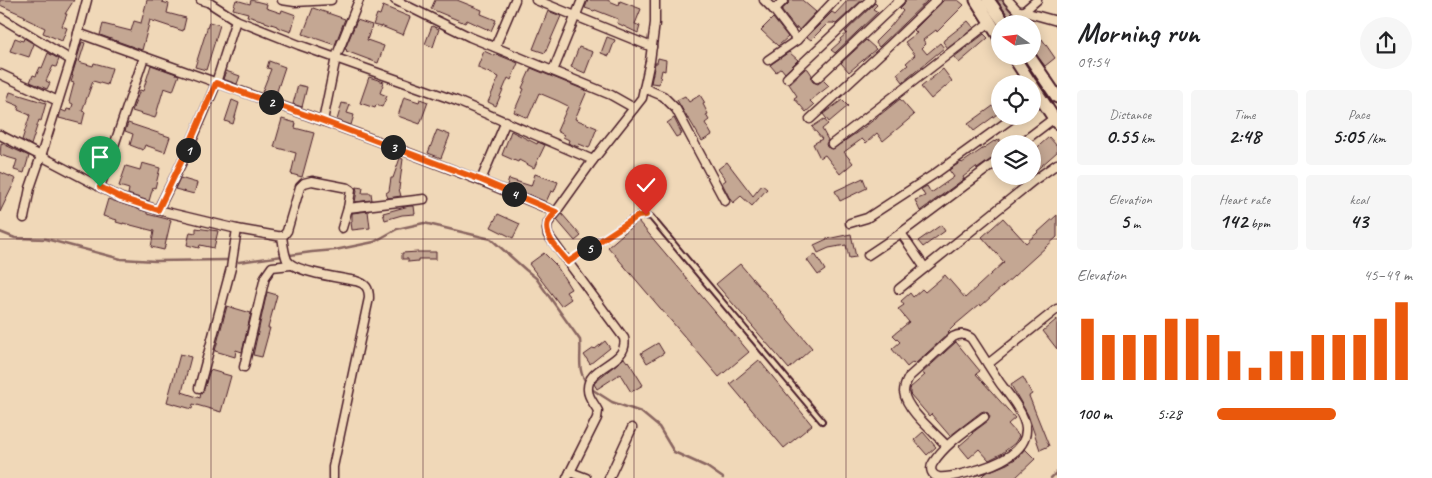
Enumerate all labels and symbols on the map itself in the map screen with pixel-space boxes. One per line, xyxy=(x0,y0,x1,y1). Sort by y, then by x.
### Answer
north arrow xyxy=(991,15,1041,65)
pin: 2 xyxy=(258,90,284,114)
pin: 3 xyxy=(380,134,406,160)
pin xyxy=(79,136,121,187)
pin: 1 xyxy=(176,138,200,162)
pin xyxy=(625,164,667,215)
pin: 4 xyxy=(502,182,526,206)
pin: 5 xyxy=(576,236,602,260)

